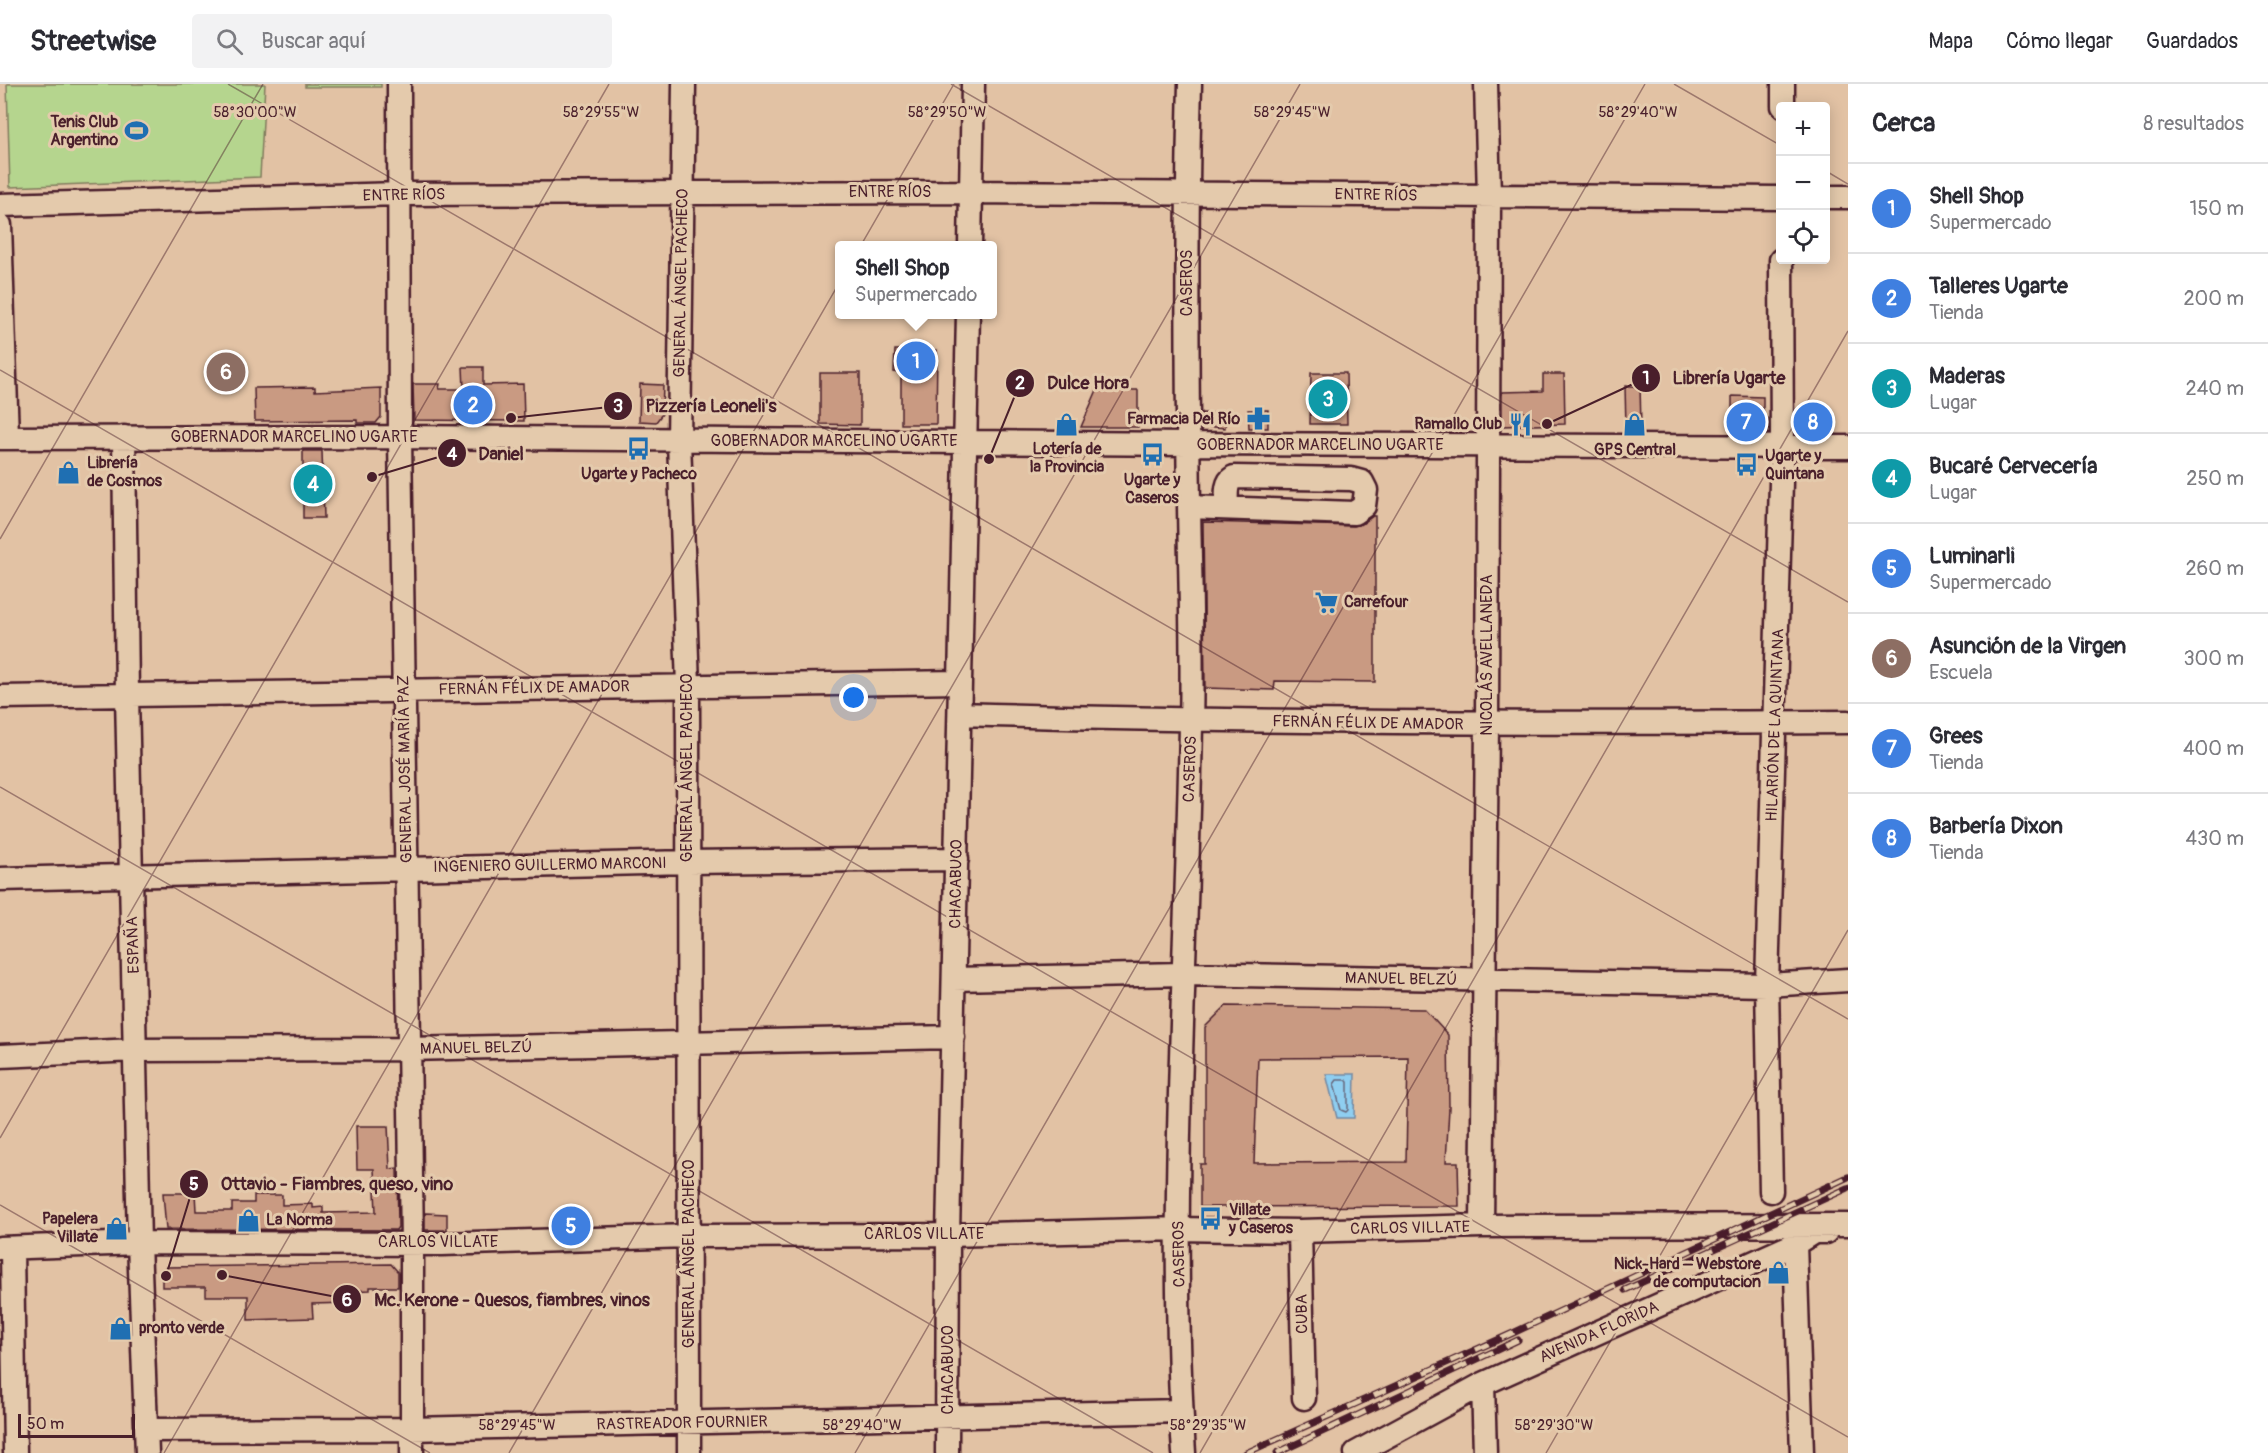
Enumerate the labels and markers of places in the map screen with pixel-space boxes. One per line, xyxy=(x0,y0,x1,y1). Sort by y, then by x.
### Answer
place label: Tenis Club Argentino xyxy=(49,112,118,150)
sports icon: Tenis Club Argentino xyxy=(123,118,149,144)
pin: 1 xyxy=(896,338,936,384)
pin: 6 xyxy=(206,350,246,394)
callout: Librería Ugarte xyxy=(1631,360,1797,396)
callout: Dulce Hora xyxy=(1005,365,1141,401)
pin: 3 xyxy=(1308,376,1348,422)
pin: 2 xyxy=(454,382,492,428)
callout: Pizzería Leoneli's xyxy=(603,388,788,424)
pin: 7 xyxy=(1726,400,1766,444)
pin: 8 xyxy=(1794,400,1832,444)
pharmacy icon: Farmacia Del Río xyxy=(1245,406,1271,432)
place label: Farmacia Del Río xyxy=(1127,409,1240,429)
shop icon: Lotería de la Provincia xyxy=(1054,411,1080,437)
restaurant icon: Ramallo Club xyxy=(1507,411,1533,437)
shop icon: GPS Central xyxy=(1622,412,1648,438)
place label: Ramallo Club xyxy=(1414,414,1502,434)
callout: Daniel xyxy=(437,435,536,471)
bus stop icon: Ugarte y Pacheco xyxy=(626,436,652,462)
place label: Lotería de la Provincia xyxy=(1030,439,1105,477)
place label: GPS Central xyxy=(1594,440,1676,460)
bus stop icon: Ugarte y Caseros xyxy=(1139,442,1165,468)
place label: Ugarte y Quintana xyxy=(1765,446,1825,484)
bus stop icon: Ugarte y Quintana xyxy=(1734,452,1760,478)
place label: Librería de Cosmos xyxy=(87,453,163,491)
shop icon: Librería de Cosmos xyxy=(56,459,82,485)
pin: 4 xyxy=(294,462,332,506)
place label: Ugarte y Pacheco xyxy=(581,464,697,484)
place label: Ugarte y Caseros xyxy=(1124,470,1180,508)
supermarket icon: Carrefour xyxy=(1313,589,1339,615)
place label: Carrefour xyxy=(1344,592,1408,612)
callout: Ottavio - Fiambres, queso, vino xyxy=(179,1166,465,1202)
place label: Villate y Caseros xyxy=(1228,1200,1294,1238)
pin: 5 xyxy=(552,1204,590,1248)
bus stop icon: Villate y Caseros xyxy=(1198,1206,1224,1232)
shop icon: La Norma xyxy=(235,1207,261,1233)
place label: Papelera Villate xyxy=(42,1209,99,1247)
place label: La Norma xyxy=(266,1210,333,1230)
shop icon: Papelera Villate xyxy=(103,1215,129,1241)
place label: Nick-Hard – Webstore de computacion xyxy=(1614,1254,1762,1292)
shop icon: Nick-Hard – Webstore de computacion xyxy=(1766,1260,1792,1286)
callout: Mc. Kerone - Quesos, fiambres, vinos xyxy=(332,1281,662,1317)
shop icon: pronto verde xyxy=(108,1315,134,1341)
place label: pronto verde xyxy=(139,1318,225,1338)

